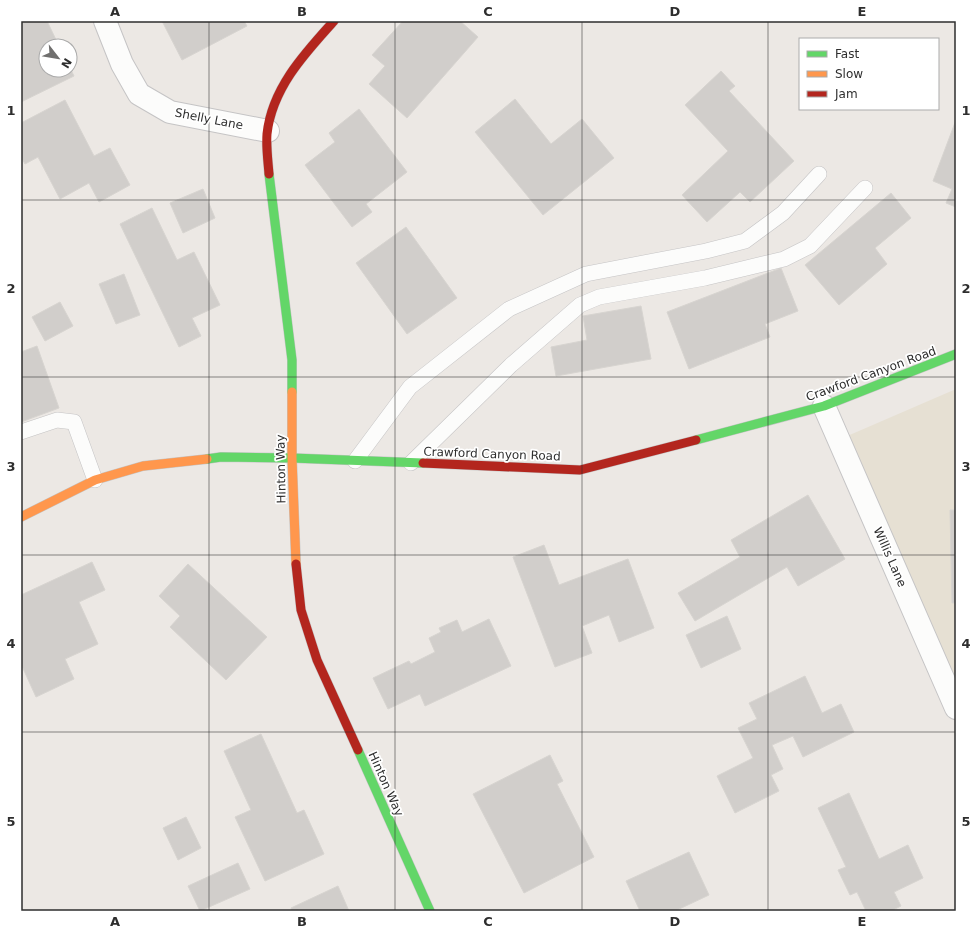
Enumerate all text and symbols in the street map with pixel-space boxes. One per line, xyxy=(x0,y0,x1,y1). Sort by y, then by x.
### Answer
text: A xyxy=(110,4,120,19)
text: B xyxy=(297,4,307,19)
text: C xyxy=(483,4,493,19)
text: D xyxy=(670,4,681,19)
text: E xyxy=(858,4,866,19)
north arrow xyxy=(38,38,78,78)
legend xyxy=(799,38,939,110)
text: Fast xyxy=(835,47,859,61)
text: N xyxy=(58,56,74,70)
text: Slow xyxy=(835,67,863,81)
text: Jam xyxy=(834,87,858,101)
text: 1 xyxy=(6,103,16,118)
text: 1 xyxy=(961,103,971,118)
street label: Shelly Lane xyxy=(174,106,244,132)
text: 2 xyxy=(6,281,16,296)
text: 2 xyxy=(961,281,971,296)
street label: Crawford Canyon Road xyxy=(804,344,938,404)
street label: Hinton Way xyxy=(273,434,289,504)
street label: Crawford Canyon Road xyxy=(423,445,561,463)
text: 3 xyxy=(6,459,16,474)
text: 3 xyxy=(961,459,971,474)
street label: Willis Lane xyxy=(871,525,909,589)
text: 4 xyxy=(6,636,16,651)
text: 4 xyxy=(961,636,971,651)
street label: Hinton Way xyxy=(366,750,406,818)
text: 5 xyxy=(6,814,16,829)
text: 5 xyxy=(961,814,971,829)
text: A xyxy=(110,914,120,929)
text: B xyxy=(297,914,307,929)
text: C xyxy=(483,914,493,929)
text: D xyxy=(670,914,681,929)
text: E xyxy=(858,914,866,929)

